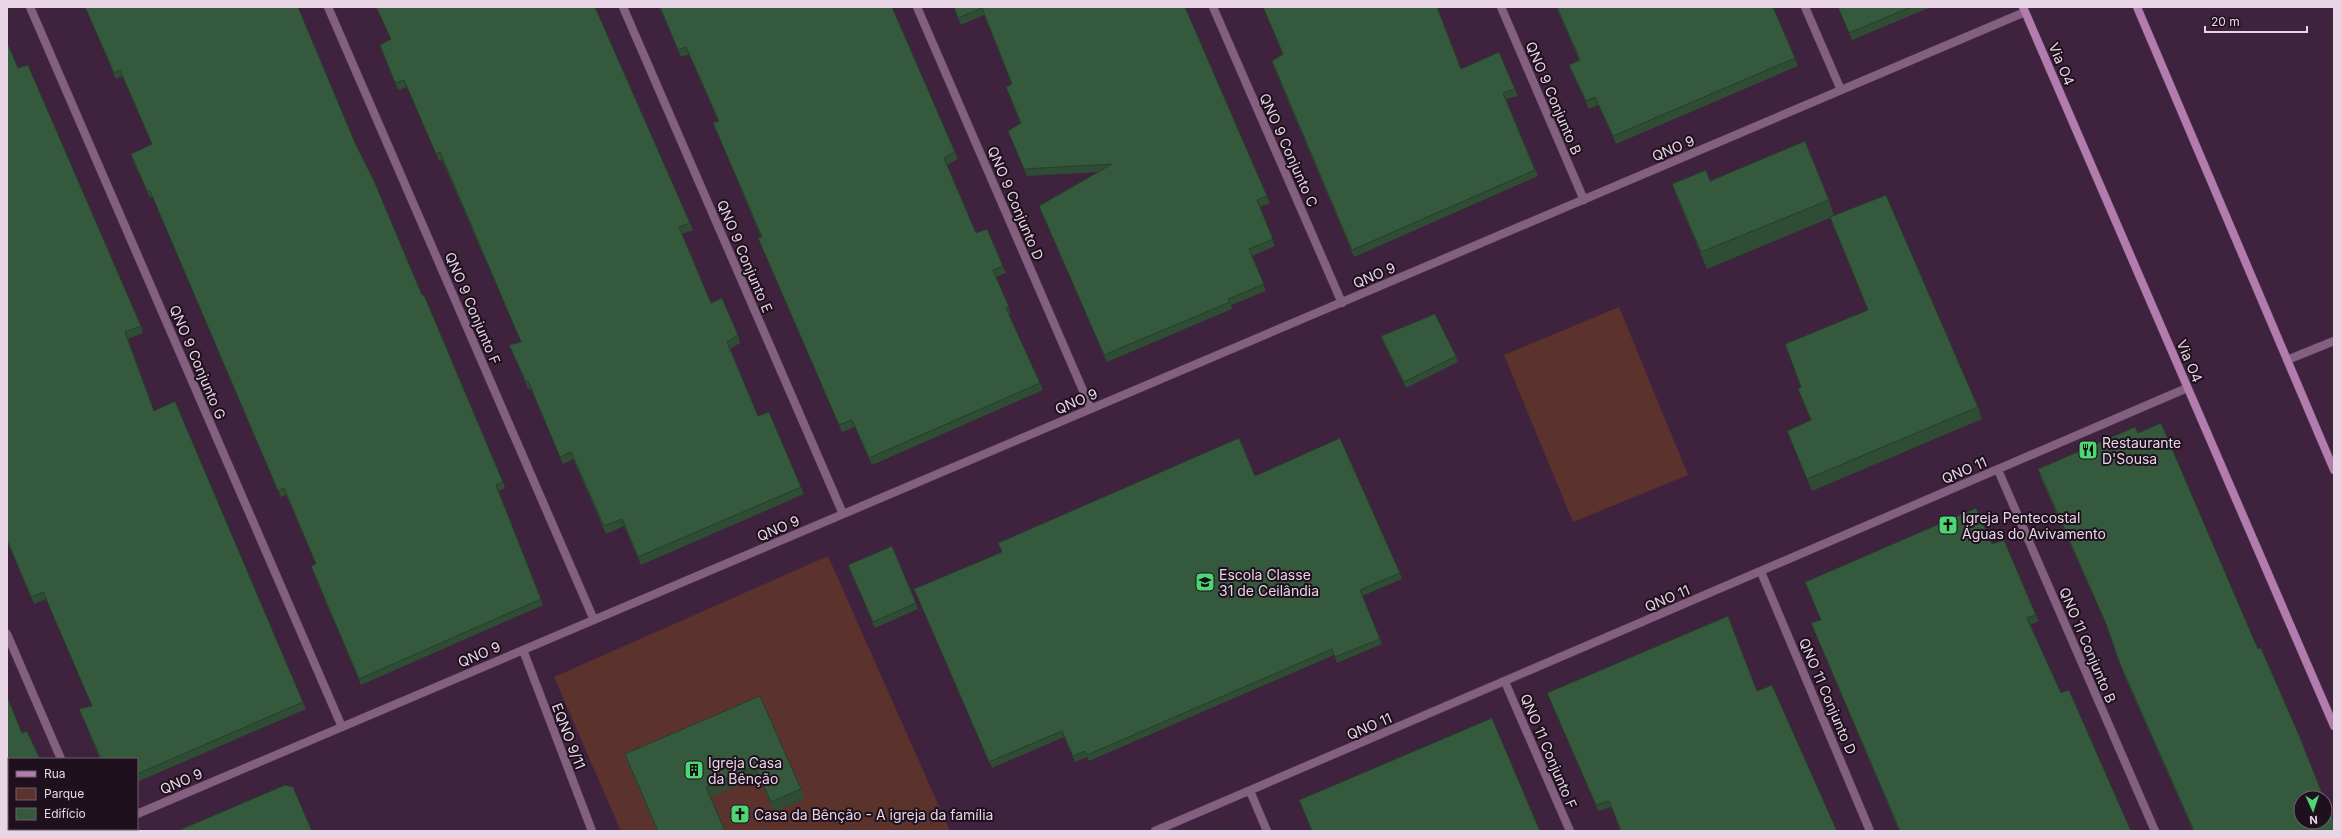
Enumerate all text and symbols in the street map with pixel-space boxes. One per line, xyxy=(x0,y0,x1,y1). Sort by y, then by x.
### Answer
scale bar xyxy=(2205,8,2307,34)
text: 20 m xyxy=(2211,14,2240,29)
street label: QNO 9 Conjunto B xyxy=(1522,39,1586,157)
street label: Via O4 xyxy=(2045,40,2079,88)
street label: QNO 9 Conjunto C xyxy=(1256,91,1322,209)
street label: QNO 9 xyxy=(1649,131,1697,165)
street label: QNO 9 Conjunto D xyxy=(984,143,1048,263)
street label: QNO 9 Conjunto E xyxy=(714,197,776,315)
street label: QNO 9 Conjunto F xyxy=(442,249,504,367)
street label: QNO 9 xyxy=(1350,258,1398,292)
street label: QNO 9 Conjunto G xyxy=(166,302,230,422)
street label: Via O4 xyxy=(2173,337,2207,385)
street label: QNO 9 xyxy=(1052,384,1100,418)
place label: Restaurante D'Sousa xyxy=(2102,434,2181,467)
restaurant icon: Restaurante D'Sousa xyxy=(2077,439,2099,461)
street label: QNO 11 xyxy=(1939,453,1989,487)
place label: Igreja Pentecostal Águas do Avivamento xyxy=(1962,509,2106,542)
street label: QNO 9 xyxy=(754,511,802,545)
church icon: Igreja Pentecostal Águas do Avivamento xyxy=(1937,514,1959,536)
place label: Escola Classe 31 de Ceilândia xyxy=(1219,566,1319,599)
school or university icon: Escola Classe 31 de Ceilândia xyxy=(1194,571,1216,593)
street label: QNO 11 xyxy=(1642,581,1692,615)
street label: QNO 11 Conjunto B xyxy=(2056,585,2120,705)
street label: QNO 11 Conjunto D xyxy=(1796,635,1860,757)
street label: QNO 9 xyxy=(455,637,503,671)
street label: QNO 11 Conjunto F xyxy=(1517,691,1581,811)
street label: EQNO 9/11 xyxy=(549,701,589,771)
street label: QNO 11 xyxy=(1344,709,1394,743)
place label: Igreja Casa da Bênção xyxy=(708,754,782,787)
legend xyxy=(8,758,138,830)
building icon: Igreja Casa da Bênção xyxy=(683,759,705,781)
street label: QNO 9 xyxy=(157,764,205,798)
text: Rua xyxy=(44,766,66,781)
text: Parque xyxy=(44,786,84,801)
north arrow xyxy=(2293,790,2333,830)
church icon: Casa da Bênção - A igreja da família xyxy=(729,803,751,825)
text: Edifício xyxy=(44,806,86,821)
place label: Casa da Bênção - A igreja da família xyxy=(754,806,993,823)
text: N xyxy=(2309,813,2318,827)

